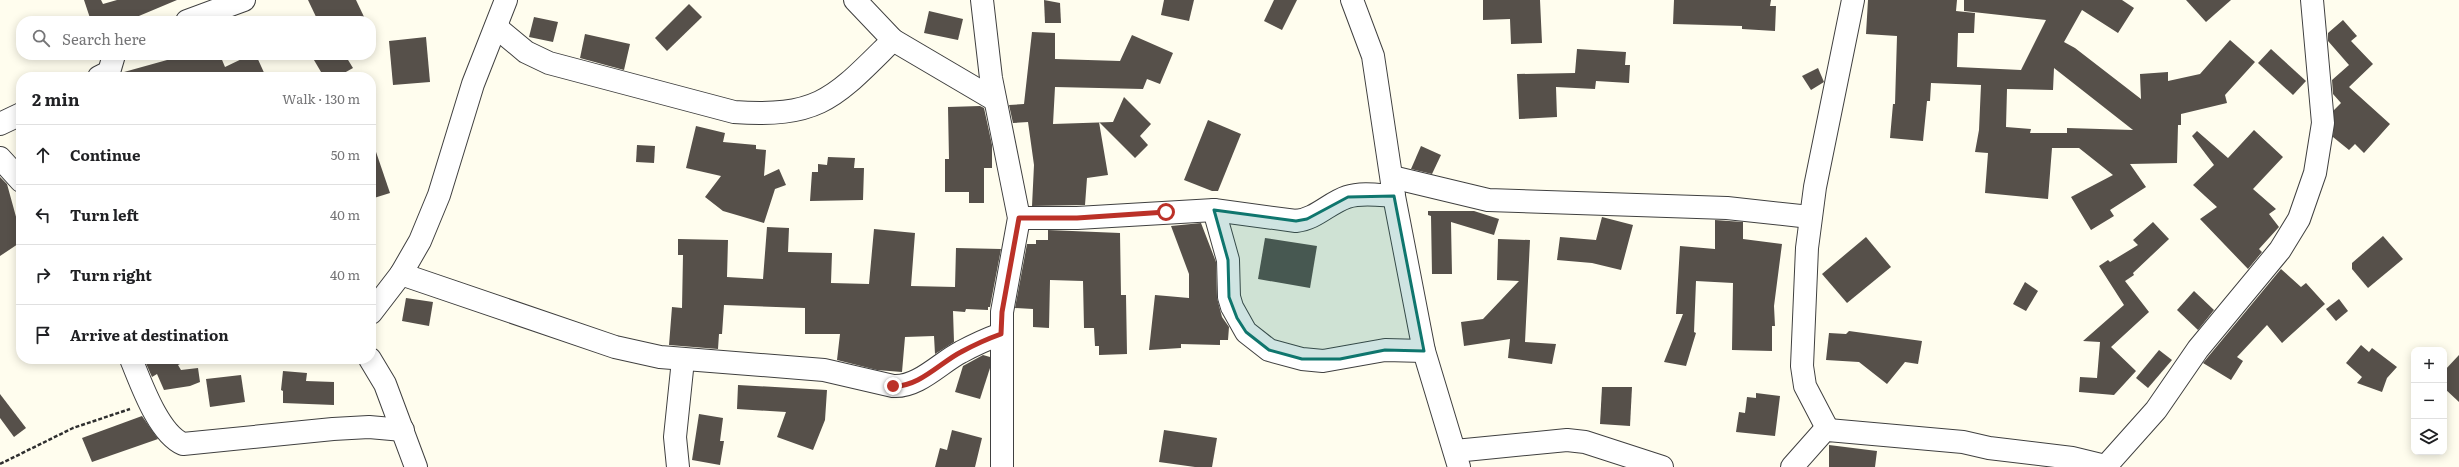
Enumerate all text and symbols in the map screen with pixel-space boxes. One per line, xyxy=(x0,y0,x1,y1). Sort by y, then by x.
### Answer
search box xyxy=(16,16,376,60)
icon: search xyxy=(30,27,52,49)
text: Search here xyxy=(62,27,146,50)
text: 2 min xyxy=(32,86,80,111)
text: Walk · 130 m xyxy=(282,89,360,108)
text: Continue xyxy=(70,143,140,166)
icon: ahead xyxy=(32,144,54,166)
text: 50 m xyxy=(331,145,360,164)
text: Turn left xyxy=(70,203,139,226)
route start xyxy=(1157,203,1175,221)
icon: left xyxy=(32,204,54,226)
text: 40 m xyxy=(330,205,360,224)
text: Turn right xyxy=(70,263,152,286)
icon: right xyxy=(32,264,54,286)
text: 40 m xyxy=(330,265,360,284)
text: Arrive at destination xyxy=(70,323,229,346)
icon: arrive xyxy=(32,324,54,346)
map controls xyxy=(2411,347,2447,455)
button: + xyxy=(2411,347,2447,383)
route end xyxy=(884,377,902,395)
button: − xyxy=(2411,383,2447,419)
button: layers xyxy=(2411,419,2447,455)

